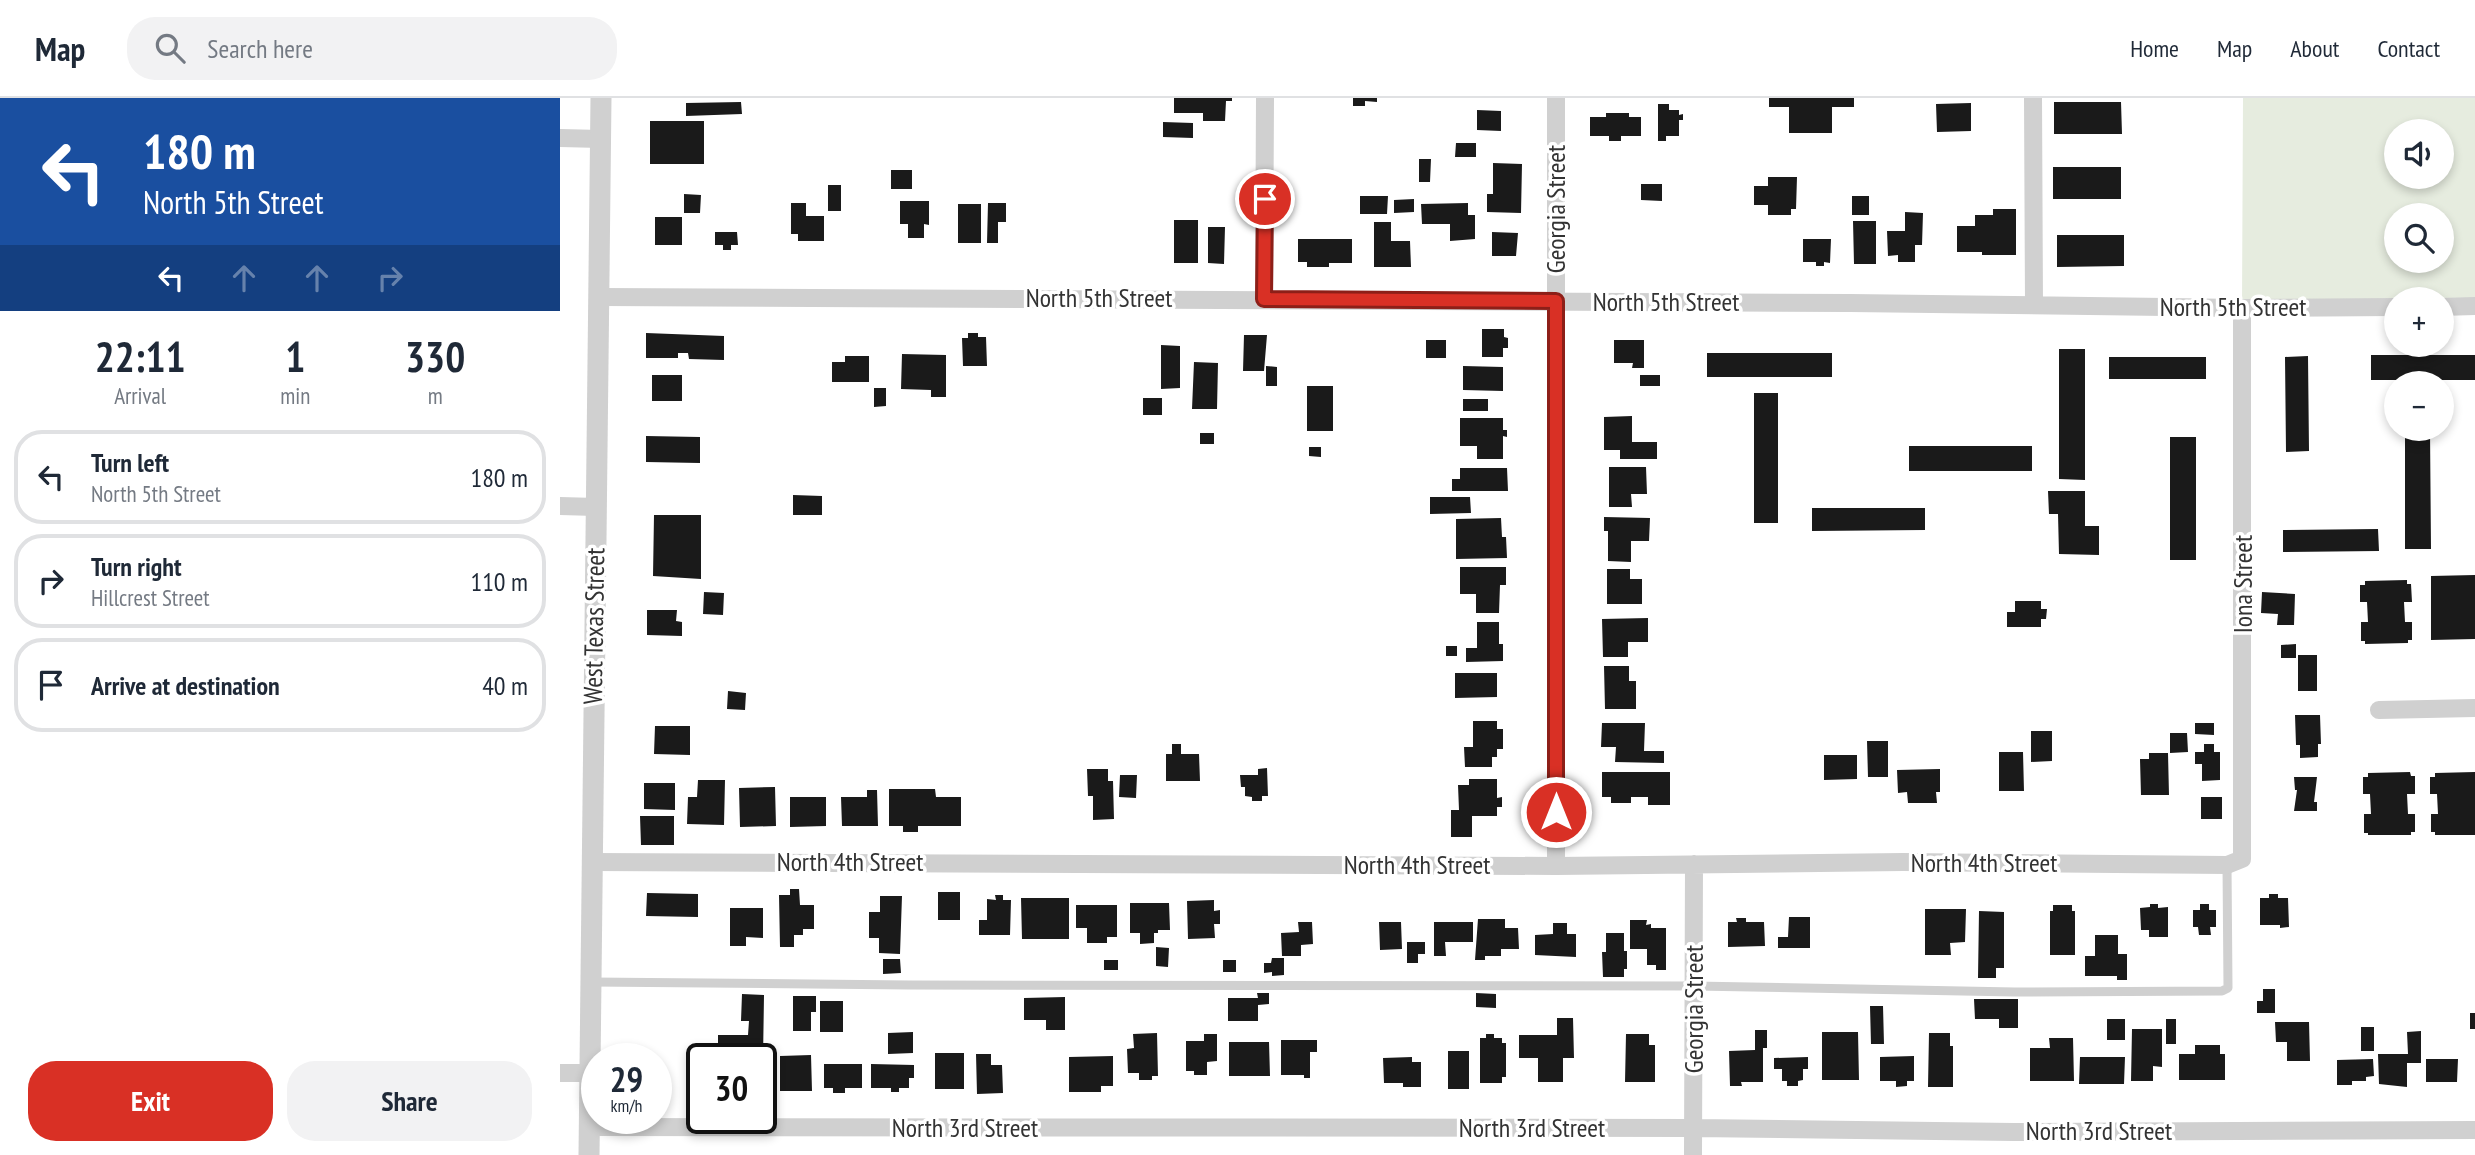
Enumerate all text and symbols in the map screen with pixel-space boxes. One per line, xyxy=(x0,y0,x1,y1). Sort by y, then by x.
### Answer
search box xyxy=(127,17,617,80)
text: Map xyxy=(35,27,85,70)
icon: search xyxy=(151,29,189,67)
text: Search here xyxy=(207,32,313,65)
text: Home xyxy=(2130,33,2179,64)
text: Map xyxy=(2217,33,2252,64)
text: About xyxy=(2290,33,2339,64)
text: Contact xyxy=(2377,33,2440,64)
text: 180 m xyxy=(143,119,256,183)
map controls xyxy=(2384,119,2454,441)
button: sound xyxy=(2384,119,2454,189)
icon: left xyxy=(28,126,119,217)
street label: Georgia Street xyxy=(1539,145,1572,273)
pin xyxy=(1235,169,1295,229)
icon: arrive xyxy=(1246,180,1284,218)
text: North 5th Street xyxy=(143,181,324,223)
button: search xyxy=(2384,203,2454,273)
icon: left xyxy=(152,259,190,297)
icon: ahead xyxy=(225,259,263,297)
icon: ahead xyxy=(298,259,336,297)
icon: right xyxy=(371,259,409,297)
street label: North 5th Street xyxy=(1026,281,1172,314)
street label: North 5th Street xyxy=(1593,285,1739,318)
button: + xyxy=(2384,287,2454,357)
street label: North 5th Street xyxy=(2160,290,2306,323)
text: 22:11 xyxy=(95,329,186,384)
text: 1 xyxy=(285,329,305,384)
text: 330 xyxy=(405,329,465,384)
button: − xyxy=(2384,371,2454,441)
text: Arrival xyxy=(114,381,166,410)
text: min xyxy=(280,381,310,410)
text: m xyxy=(428,381,443,410)
text: Turn left xyxy=(91,446,169,479)
icon: left xyxy=(32,458,70,496)
text: 180 m xyxy=(470,461,528,494)
text: North 5th Street xyxy=(91,479,221,508)
street label: Iona Street xyxy=(2226,535,2259,633)
street label: West Texas Street xyxy=(576,547,611,705)
text: Turn right xyxy=(91,550,182,583)
icon: right xyxy=(32,562,70,600)
text: 110 m xyxy=(470,565,528,598)
text: Hillcrest Street xyxy=(91,583,210,612)
icon: arrive xyxy=(32,666,70,704)
text: Arrive at destination xyxy=(91,669,280,702)
text: 40 m xyxy=(482,669,528,702)
position arrow xyxy=(1519,775,1593,849)
street label: North 4th Street xyxy=(777,845,923,878)
street label: North 4th Street xyxy=(1911,846,2057,879)
street label: North 4th Street xyxy=(1344,848,1490,881)
street label: Georgia Street xyxy=(1677,945,1710,1073)
speed limit sign: 30 xyxy=(686,1043,777,1134)
text: 29 xyxy=(610,1056,643,1102)
button: Exit xyxy=(28,1061,273,1141)
button: Share xyxy=(287,1061,532,1141)
text: km/h xyxy=(611,1094,642,1117)
street label: North 3rd Street xyxy=(892,1111,1038,1144)
street label: North 3rd Street xyxy=(1459,1111,1605,1144)
street label: North 3rd Street xyxy=(2026,1114,2172,1147)

